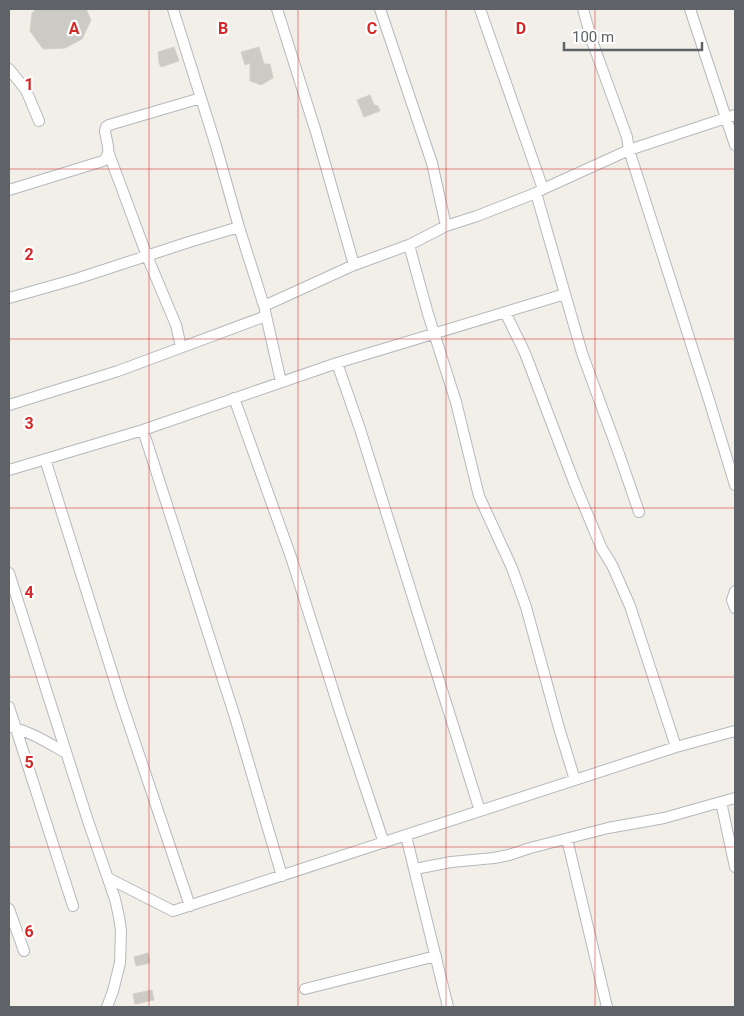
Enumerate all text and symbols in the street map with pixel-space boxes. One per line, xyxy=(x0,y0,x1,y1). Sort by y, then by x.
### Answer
text: A xyxy=(69,19,80,38)
text: B xyxy=(218,19,228,38)
text: C xyxy=(367,19,377,38)
text: D xyxy=(516,19,526,38)
scale bar xyxy=(564,20,702,52)
text: 100 m xyxy=(572,28,614,46)
text: 1 xyxy=(24,75,34,94)
text: 2 xyxy=(24,245,34,264)
text: 3 xyxy=(24,414,34,433)
text: 4 xyxy=(24,583,34,602)
text: 5 xyxy=(24,753,34,772)
text: 6 xyxy=(24,922,34,941)

